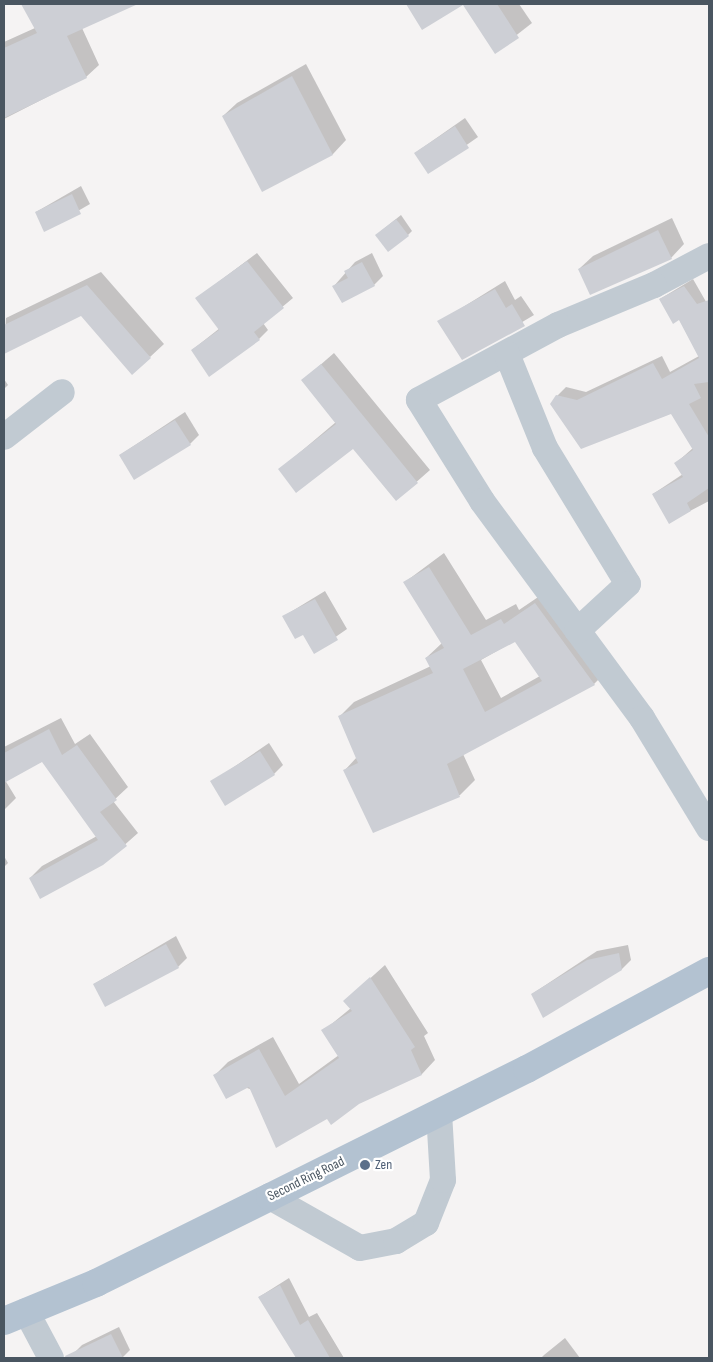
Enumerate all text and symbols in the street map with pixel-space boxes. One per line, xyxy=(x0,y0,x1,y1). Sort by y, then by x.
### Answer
street label: Second Ring Road xyxy=(265,1153,347,1205)
place label: Zen xyxy=(375,1157,392,1173)
marker: Zen xyxy=(359,1159,371,1171)

